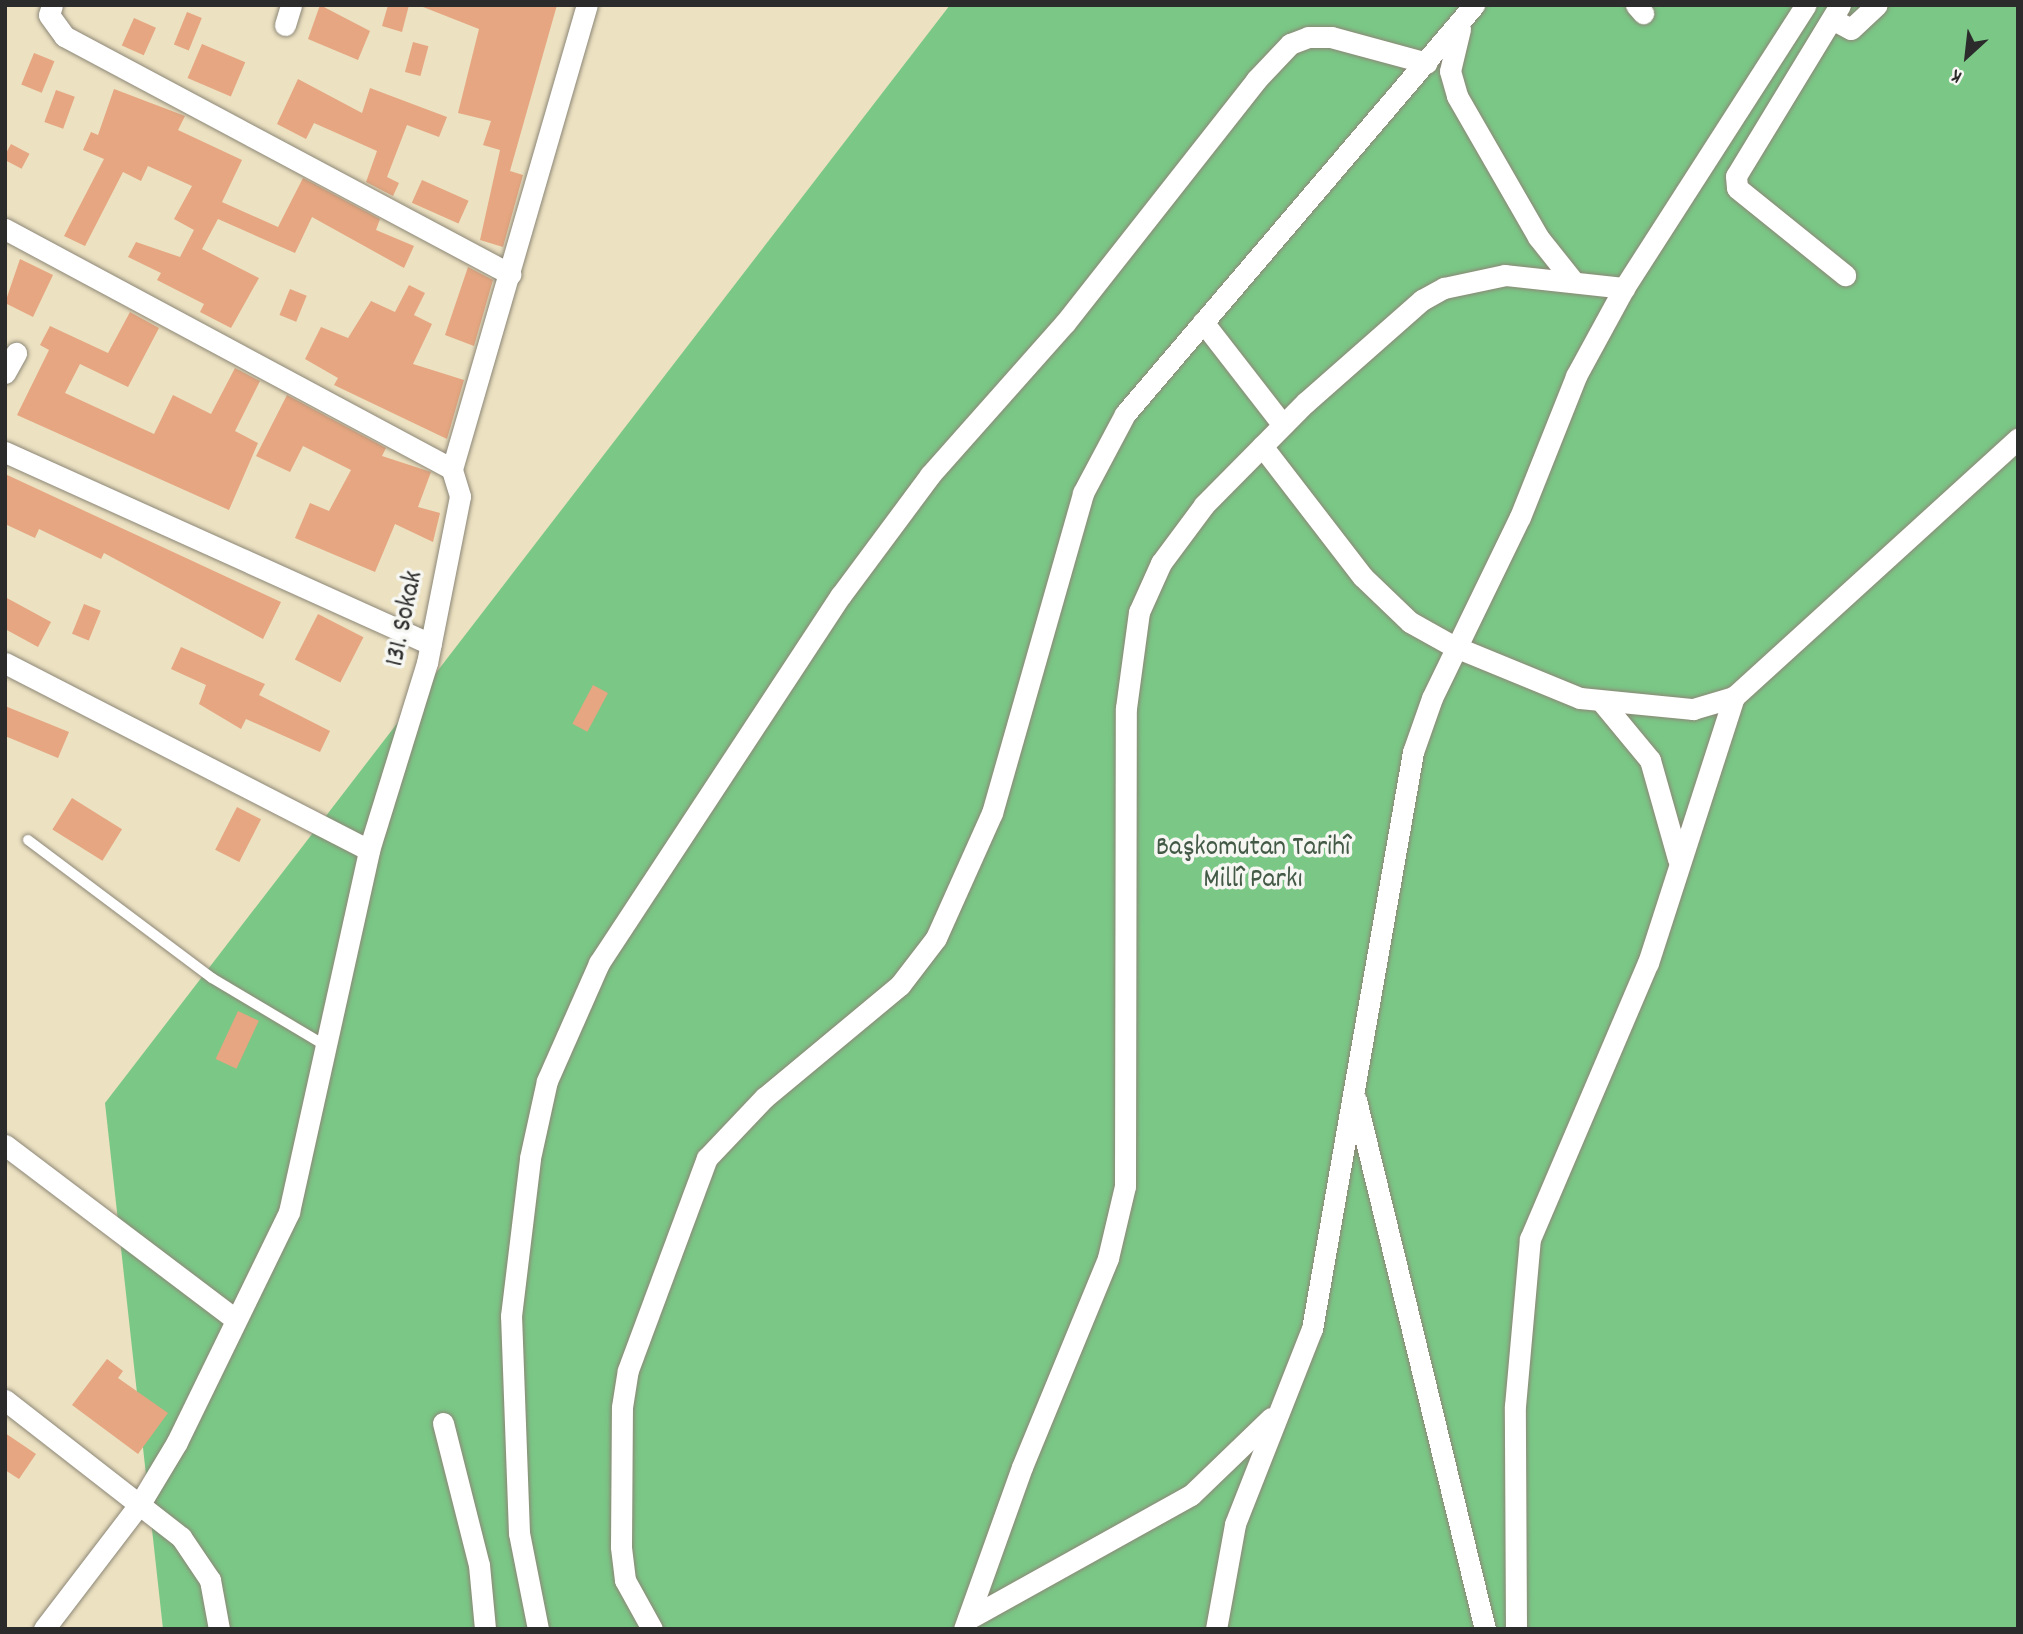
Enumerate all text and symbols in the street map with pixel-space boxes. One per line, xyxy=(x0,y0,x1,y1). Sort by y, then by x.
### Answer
north arrow xyxy=(1932,21,2002,91)
text: K xyxy=(1947,61,1967,89)
street label: 131. Sokak xyxy=(380,568,432,670)
park label: Başkomutan Tarihî Millî Parkı xyxy=(1156,832,1350,898)

